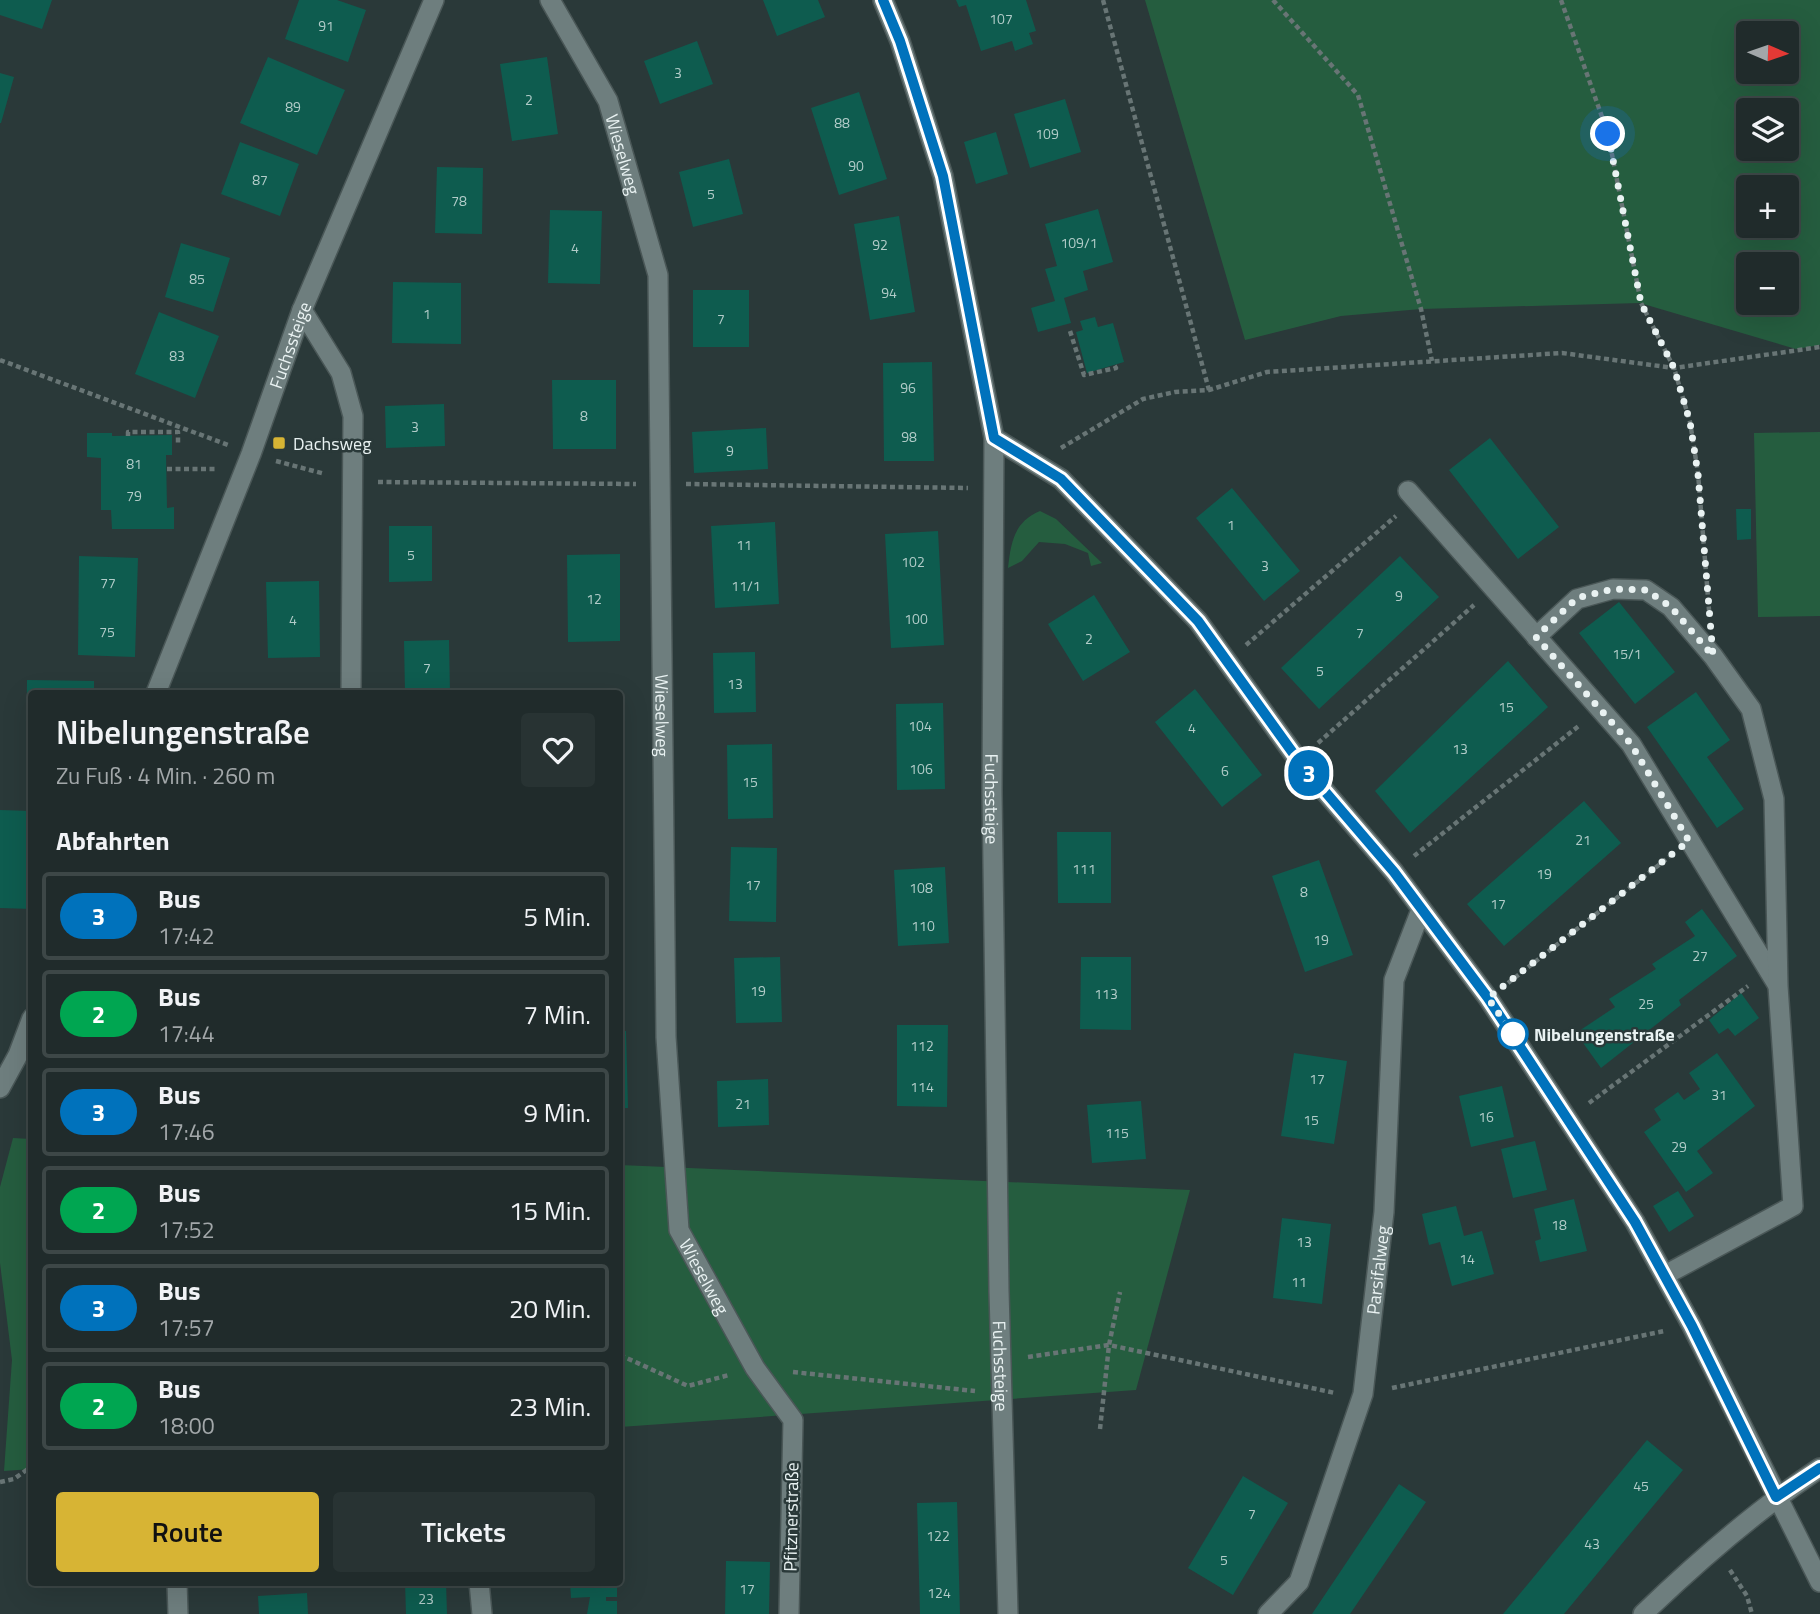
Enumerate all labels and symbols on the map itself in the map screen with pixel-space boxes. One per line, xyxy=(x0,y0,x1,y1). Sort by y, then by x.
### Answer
house number: 107 xyxy=(989,8,1013,29)
house number: 91 xyxy=(318,15,334,36)
north arrow xyxy=(1736,21,1799,84)
house number: 3 xyxy=(674,62,682,83)
house number: 2 xyxy=(525,89,533,110)
house number: 89 xyxy=(285,96,301,117)
street label: Wieselweg xyxy=(599,111,648,198)
house number: 88 xyxy=(834,112,850,133)
your location xyxy=(1590,116,1625,151)
house number: 109 xyxy=(1035,123,1059,144)
house number: 90 xyxy=(848,155,864,176)
house number: 87 xyxy=(252,169,268,190)
house number: 5 xyxy=(707,183,715,204)
house number: 78 xyxy=(451,190,467,211)
house number: 109/1 xyxy=(1060,232,1098,253)
house number: 92 xyxy=(872,234,888,255)
house number: 4 xyxy=(571,237,579,258)
house number: 85 xyxy=(189,268,205,289)
house number: 94 xyxy=(881,282,897,303)
street label: Fuchssteige xyxy=(262,297,318,392)
house number: 1 xyxy=(423,303,431,324)
house number: 7 xyxy=(717,308,725,329)
house number: 83 xyxy=(169,345,185,366)
house number: 96 xyxy=(900,377,916,398)
house number: 8 xyxy=(580,405,588,426)
house number: 3 xyxy=(411,416,419,437)
house number: 98 xyxy=(901,426,917,447)
place label: Dachsweg xyxy=(293,430,371,457)
marker: Dachsweg xyxy=(271,435,287,451)
house number: 9 xyxy=(726,440,734,461)
house number: 81 xyxy=(126,453,142,474)
house number: 79 xyxy=(126,485,142,506)
house number: 1 xyxy=(1227,514,1235,535)
house number: 11 xyxy=(736,534,752,555)
house number: 5 xyxy=(407,544,415,565)
house number: 102 xyxy=(901,551,925,572)
house number: 3 xyxy=(1261,555,1269,576)
house number: 77 xyxy=(100,572,116,593)
house number: 11/1 xyxy=(731,575,761,596)
house number: 9 xyxy=(1395,585,1403,606)
house number: 12 xyxy=(586,588,602,609)
house number: 100 xyxy=(904,608,928,629)
house number: 4 xyxy=(289,609,297,630)
house number: 75 xyxy=(99,621,115,642)
house number: 7 xyxy=(1356,622,1364,643)
house number: 2 xyxy=(1085,628,1093,649)
house number: 15/1 xyxy=(1612,643,1642,664)
house number: 7 xyxy=(423,657,431,678)
house number: 5 xyxy=(1316,660,1324,681)
house number: 13 xyxy=(727,673,743,694)
street label: Wieselweg xyxy=(649,674,677,757)
house number: 15 xyxy=(1498,696,1514,717)
house number: 104 xyxy=(908,715,932,736)
house number: 4 xyxy=(1188,717,1196,738)
house number: 13 xyxy=(1452,738,1468,759)
line badge: 3 xyxy=(1286,750,1332,796)
street label: Fuchssteige xyxy=(978,754,1006,845)
house number: 106 xyxy=(909,758,933,779)
house number: 6 xyxy=(1221,760,1229,781)
house number: 15 xyxy=(742,771,758,792)
house number: 21 xyxy=(1575,829,1591,850)
house number: 111 xyxy=(1072,858,1096,879)
house number: 19 xyxy=(1536,863,1552,884)
house number: 17 xyxy=(745,874,761,895)
house number: 108 xyxy=(909,877,933,898)
house number: 8 xyxy=(1300,881,1308,902)
house number: 17 xyxy=(1490,893,1506,914)
house number: 110 xyxy=(911,915,935,936)
house number: 19 xyxy=(1313,929,1329,950)
house number: 27 xyxy=(1692,945,1708,966)
house number: 19 xyxy=(750,980,766,1001)
house number: 113 xyxy=(1094,983,1118,1004)
house number: 25 xyxy=(1638,993,1654,1014)
marker: Nibelungenstraße xyxy=(1498,1019,1528,1049)
place label: Nibelungenstraße xyxy=(1534,1021,1675,1048)
house number: 112 xyxy=(910,1035,934,1056)
house number: 17 xyxy=(1309,1068,1325,1089)
house number: 114 xyxy=(910,1076,934,1097)
house number: 31 xyxy=(1711,1084,1727,1105)
house number: 21 xyxy=(735,1093,751,1114)
house number: 16 xyxy=(1478,1106,1494,1127)
house number: 15 xyxy=(1303,1109,1319,1130)
house number: 115 xyxy=(1105,1122,1129,1143)
house number: 29 xyxy=(1671,1136,1687,1157)
house number: 18 xyxy=(1551,1214,1567,1235)
street label: Parsifalweg xyxy=(1359,1224,1396,1316)
house number: 13 xyxy=(1296,1231,1312,1252)
street label: Wieselweg xyxy=(673,1234,736,1319)
house number: 14 xyxy=(1459,1248,1475,1269)
house number: 11 xyxy=(1291,1271,1307,1292)
street label: Fuchssteige xyxy=(986,1320,1016,1412)
street label: Pfitznerstraße xyxy=(777,1462,805,1572)
house number: 45 xyxy=(1633,1475,1649,1496)
house number: 7 xyxy=(1248,1503,1256,1524)
house number: 122 xyxy=(926,1525,950,1546)
house number: 43 xyxy=(1584,1533,1600,1554)
house number: 5 xyxy=(1220,1549,1228,1570)
house number: 17 xyxy=(739,1578,755,1599)
house number: 124 xyxy=(927,1582,951,1603)
house number: 23 xyxy=(418,1588,434,1609)

